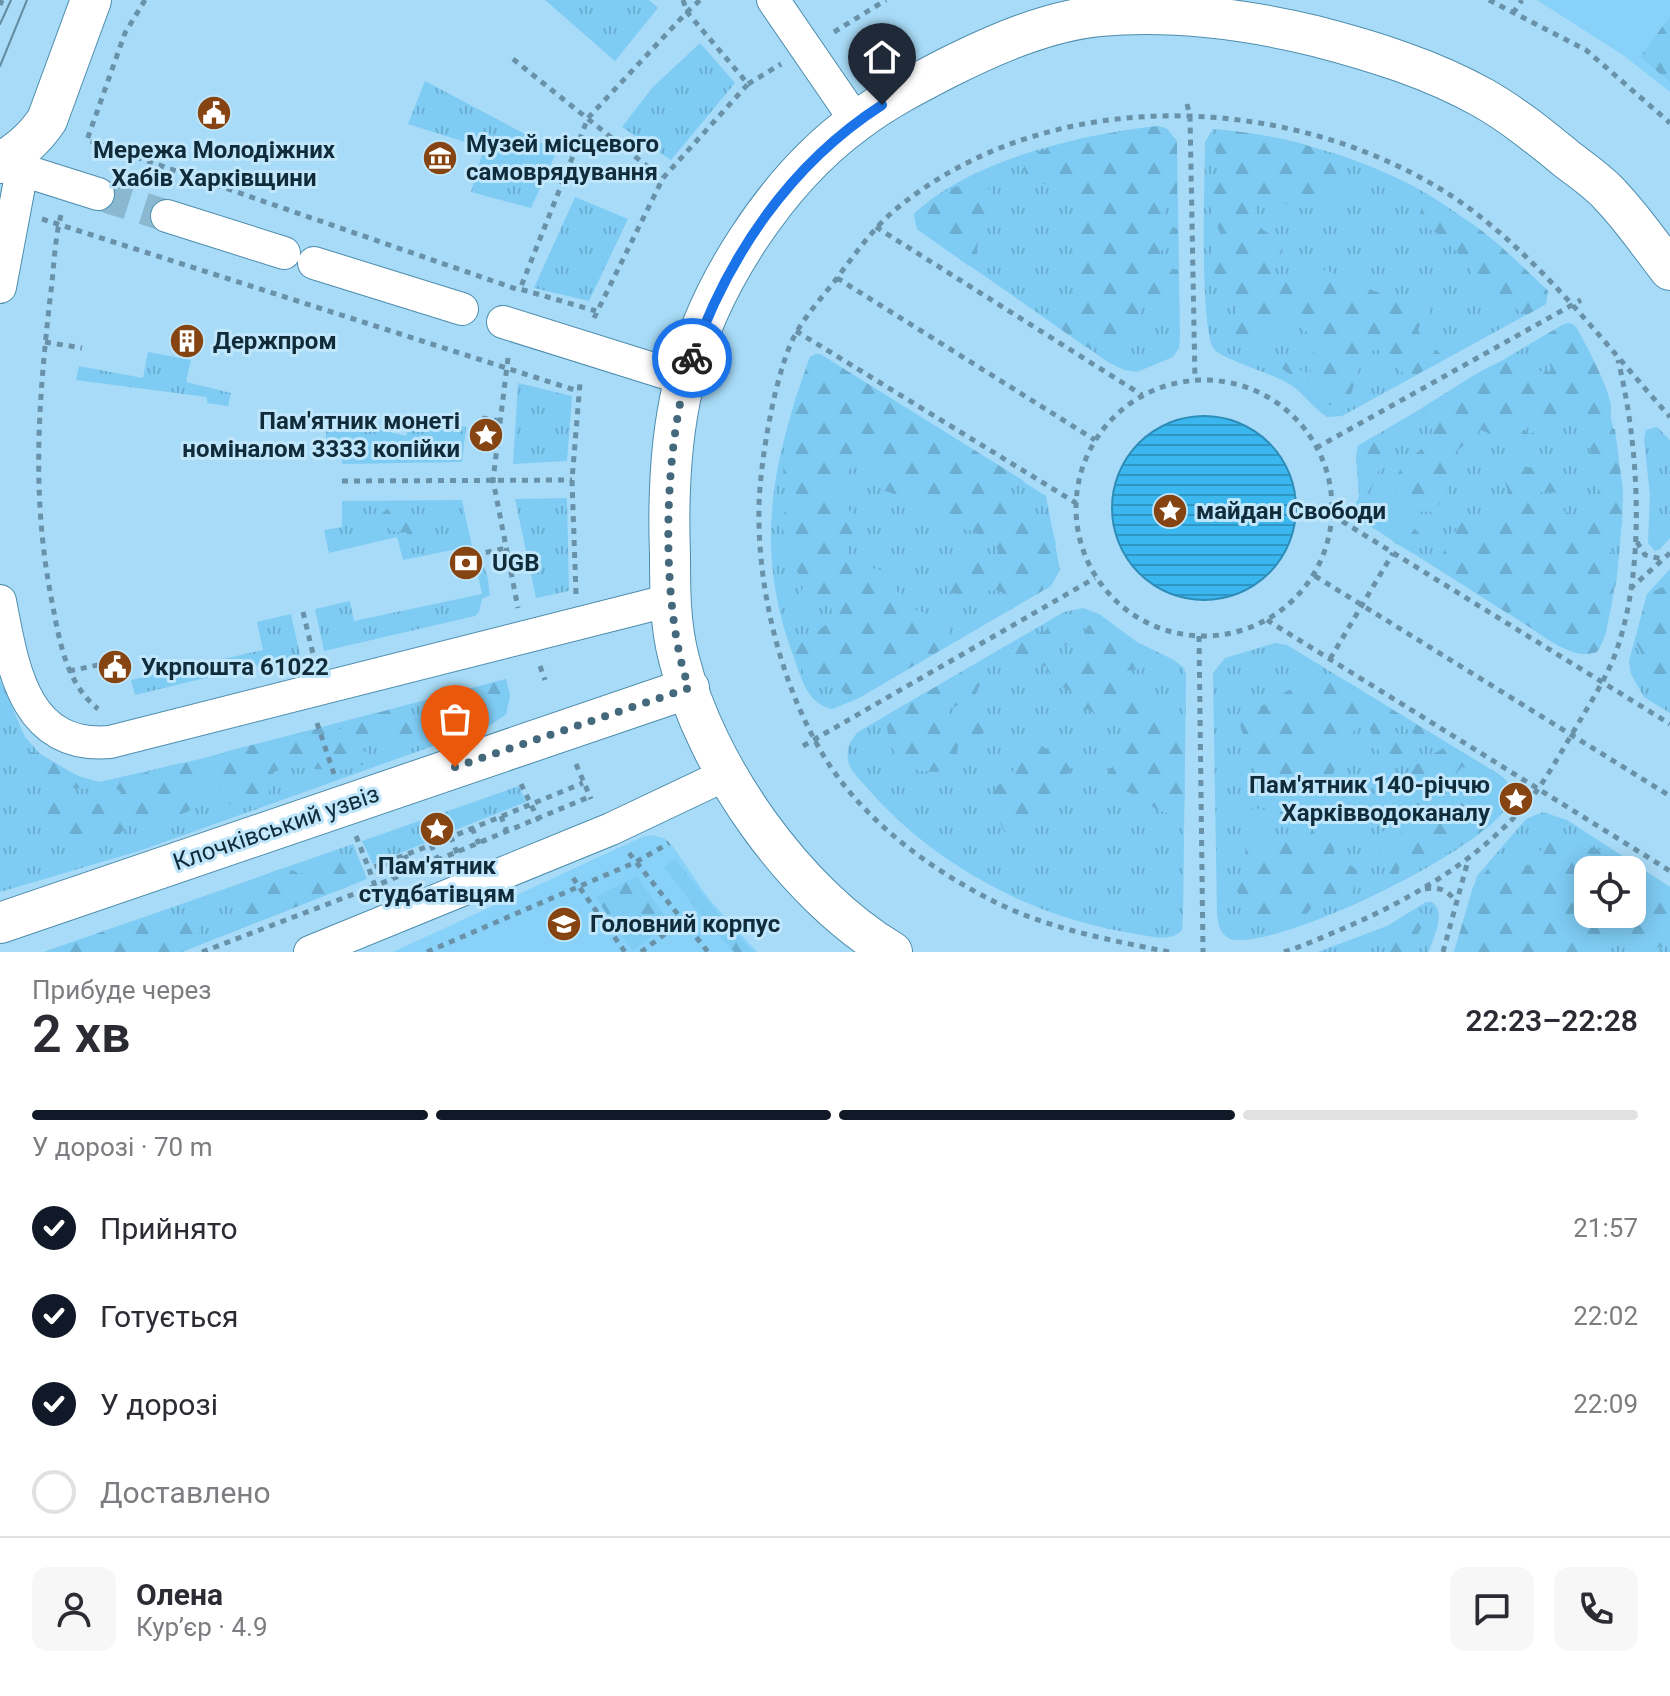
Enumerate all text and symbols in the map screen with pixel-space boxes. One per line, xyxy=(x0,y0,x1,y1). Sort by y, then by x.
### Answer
pin xyxy=(848,23,916,105)
icon: home xyxy=(860,35,904,79)
public building icon: Мережа Молодіжних Хабів Харківщини xyxy=(195,94,233,132)
place label: Музей місцевого самоврядування xyxy=(466,130,659,186)
place label: Мережа Молодіжних Хабів Харківщини xyxy=(93,136,336,192)
museum icon: Музей місцевого самоврядування xyxy=(421,139,459,177)
courier xyxy=(652,318,732,398)
building icon: Держпром xyxy=(168,322,206,360)
place label: Держпром xyxy=(213,327,337,355)
icon: bike xyxy=(670,336,714,380)
place label: Пам'ятник монеті номіналом 3333 копійки xyxy=(182,407,460,463)
place icon: Пам'ятник монеті номіналом 3333 копійки xyxy=(467,416,505,454)
place icon: майдан Свободи xyxy=(1151,492,1189,530)
place label: майдан Свободи xyxy=(1196,497,1386,525)
bank icon: UGB xyxy=(447,544,485,582)
place label: UGB xyxy=(492,549,540,577)
public building icon: Укрпошта 61022 xyxy=(96,648,134,686)
place label: Укрпошта 61022 xyxy=(141,653,329,681)
pin xyxy=(421,685,489,767)
icon: bag xyxy=(433,697,477,741)
place label: Пам'ятник 140-річчю Харківводоканалу xyxy=(1249,771,1491,827)
street label: Клочківський узвіз xyxy=(169,780,383,876)
place icon: Пам'ятник 140-річчю Харківводоканалу xyxy=(1497,780,1535,818)
place icon: Пам'ятник студбатівцям xyxy=(418,810,456,848)
place label: Пам'ятник студбатівцям xyxy=(359,852,515,908)
map controls xyxy=(1574,856,1646,928)
button: locate xyxy=(1574,856,1646,928)
school or university icon: Головний корпус xyxy=(545,905,583,943)
place label: Головний корпус xyxy=(590,910,780,938)
text: Прибуде через xyxy=(32,975,212,1005)
text: 22:23–22:28 xyxy=(1465,1003,1638,1038)
text: 2 хв xyxy=(32,1004,130,1065)
text: У дорозі · 70 m xyxy=(32,1132,212,1162)
icon: check xyxy=(32,1206,76,1250)
text: Прийнято xyxy=(100,1211,238,1246)
text: 21:57 xyxy=(1573,1213,1638,1243)
icon: check xyxy=(32,1294,76,1338)
text: Готується xyxy=(100,1299,238,1334)
text: 22:02 xyxy=(1573,1301,1638,1331)
icon: check xyxy=(32,1382,76,1426)
text: У дорозі xyxy=(100,1387,218,1422)
text: 22:09 xyxy=(1573,1389,1638,1419)
text: Доставлено xyxy=(100,1475,271,1510)
button: person xyxy=(32,1567,116,1651)
button: chat xyxy=(1450,1567,1534,1651)
button: phone xyxy=(1554,1567,1638,1651)
text: Олена xyxy=(136,1577,223,1612)
text: Кур’єр · 4.9 xyxy=(136,1612,268,1642)

